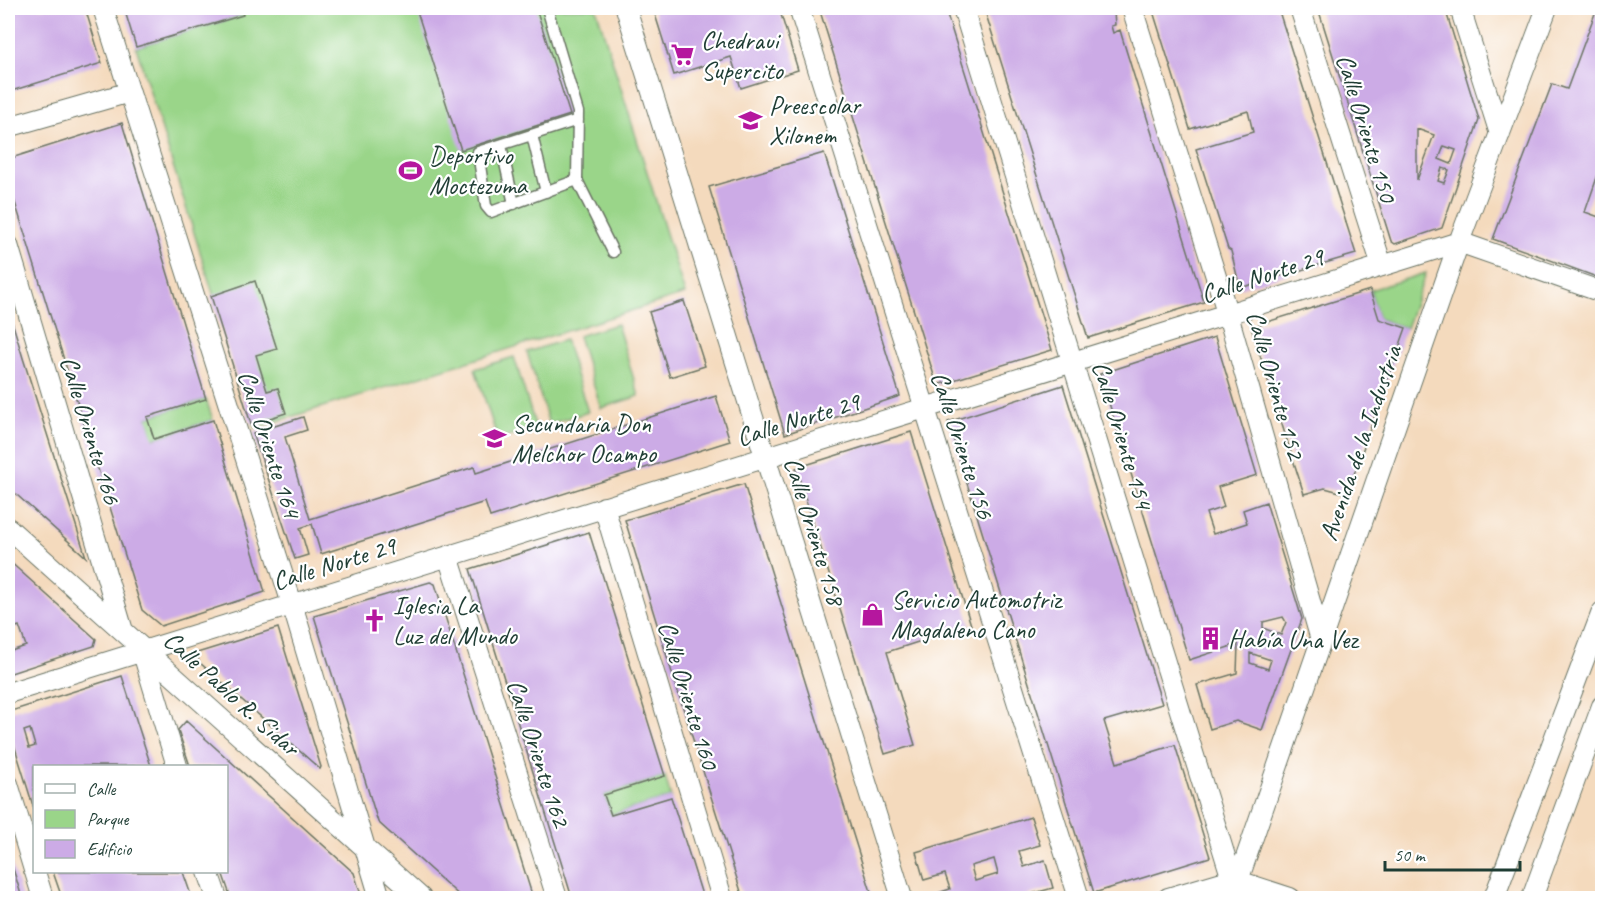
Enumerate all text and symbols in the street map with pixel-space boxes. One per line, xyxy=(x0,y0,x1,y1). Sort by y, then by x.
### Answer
place label: Chedraui Supercito xyxy=(701,24,785,87)
supermarket icon: Chedraui Supercito xyxy=(670,42,696,68)
street label: Calle Oriente 150 xyxy=(1328,50,1405,208)
place label: Preescolar Xilonem xyxy=(769,89,862,152)
school or university icon: Preescolar Xilonem xyxy=(738,107,764,133)
place label: Deportivo Moctezuma xyxy=(429,139,529,202)
sports icon: Deportivo Moctezuma xyxy=(398,157,424,183)
street label: Calle Norte 29 xyxy=(1197,239,1330,311)
street label: Calle Oriente 152 xyxy=(1239,307,1313,465)
street label: Avenida de la Industria xyxy=(1312,340,1410,545)
street label: Calle Oriente 166 xyxy=(52,352,129,509)
street label: Calle Oriente 154 xyxy=(1084,357,1161,515)
street label: Calle Oriente 164 xyxy=(230,366,310,524)
street label: Calle Oriente 156 xyxy=(923,367,1002,524)
street label: Calle Norte 29 xyxy=(733,384,866,454)
place label: Secundaria Don Melchor Ocampo xyxy=(512,407,658,470)
school or university icon: Secundaria Don Melchor Ocampo xyxy=(481,425,507,451)
street label: Calle Oriente 158 xyxy=(776,453,853,611)
street label: Calle Norte 29 xyxy=(269,528,402,598)
place label: Servicio Automotriz Magdaleno Cano xyxy=(891,583,1064,646)
place label: Iglesia La Luz del Mundo xyxy=(393,589,519,652)
shop icon: Servicio Automotriz Magdaleno Cano xyxy=(860,601,886,627)
church icon: Iglesia La Luz del Mundo xyxy=(362,607,388,633)
street label: Calle Oriente 160 xyxy=(650,617,727,775)
street label: Calle Pablo R. Sidar xyxy=(157,623,308,764)
place label: Había Una Vez xyxy=(1228,623,1360,656)
building icon: Había Una Vez xyxy=(1197,626,1223,652)
street label: Calle Oriente 162 xyxy=(499,675,579,833)
legend xyxy=(33,765,228,873)
text: Calle xyxy=(87,778,116,800)
text: Parque xyxy=(87,808,129,830)
scale bar xyxy=(1385,834,1520,872)
text: Edificio xyxy=(87,838,133,860)
text: 50 m xyxy=(1394,844,1427,866)

